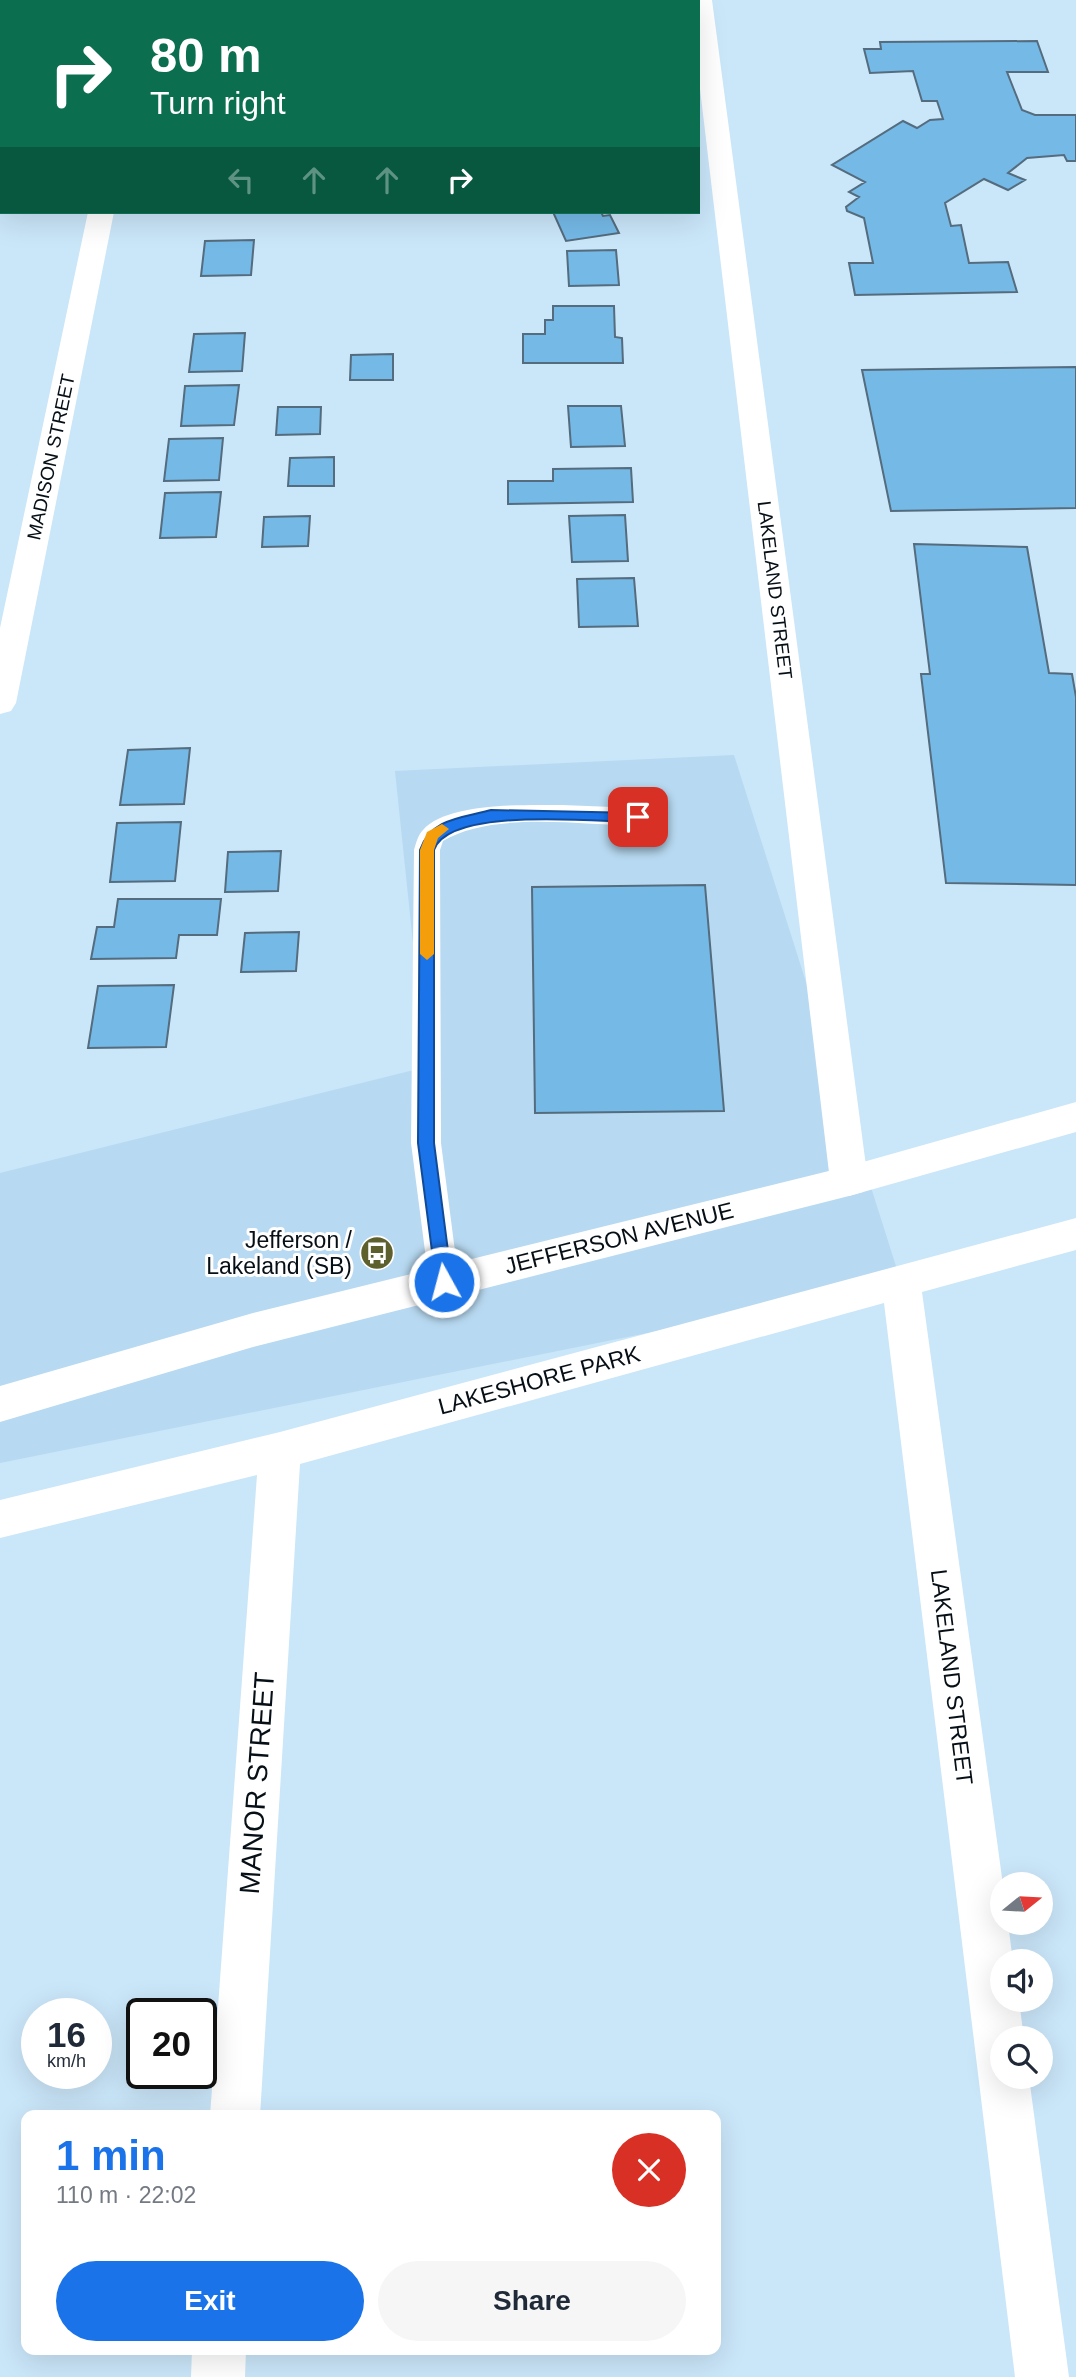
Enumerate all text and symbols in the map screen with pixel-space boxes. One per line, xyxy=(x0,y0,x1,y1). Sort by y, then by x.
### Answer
icon: right xyxy=(35,28,126,119)
text: 80 m xyxy=(150,28,262,82)
text: Turn right xyxy=(150,85,286,121)
icon: left xyxy=(222,161,260,199)
icon: ahead xyxy=(295,161,333,199)
icon: ahead xyxy=(368,161,406,199)
icon: right xyxy=(441,161,479,199)
street label: MADISON STREET xyxy=(23,372,79,542)
street label: LAKELAND STREET xyxy=(754,500,796,681)
pin xyxy=(608,787,668,847)
icon: arrive xyxy=(619,798,657,836)
street label: JEFFERSON AVENUE xyxy=(502,1197,736,1279)
place label: Jefferson / Lakeland (SB) xyxy=(206,1227,353,1279)
bus stop icon: Jefferson / Lakeland (SB) xyxy=(358,1234,396,1272)
position arrow xyxy=(407,1245,481,1319)
street label: LAKESHORE PARK xyxy=(435,1340,643,1419)
street label: LAKELAND STREET xyxy=(926,1568,978,1786)
street label: MANOR STREET xyxy=(234,1671,280,1895)
north arrow xyxy=(990,1872,1054,1936)
map controls xyxy=(990,1872,1053,2089)
button: sound xyxy=(990,1949,1053,2012)
speed limit sign: 20 xyxy=(126,1998,217,2089)
text: 16 xyxy=(47,2015,86,2054)
button: search xyxy=(990,2026,1053,2089)
text: km/h xyxy=(47,2051,86,2071)
text: 1 min xyxy=(56,2132,166,2179)
button: close xyxy=(612,2133,686,2207)
text: 110 m · 22:02 xyxy=(56,2182,196,2208)
button: Exit xyxy=(56,2261,364,2341)
button: Share xyxy=(378,2261,686,2341)

